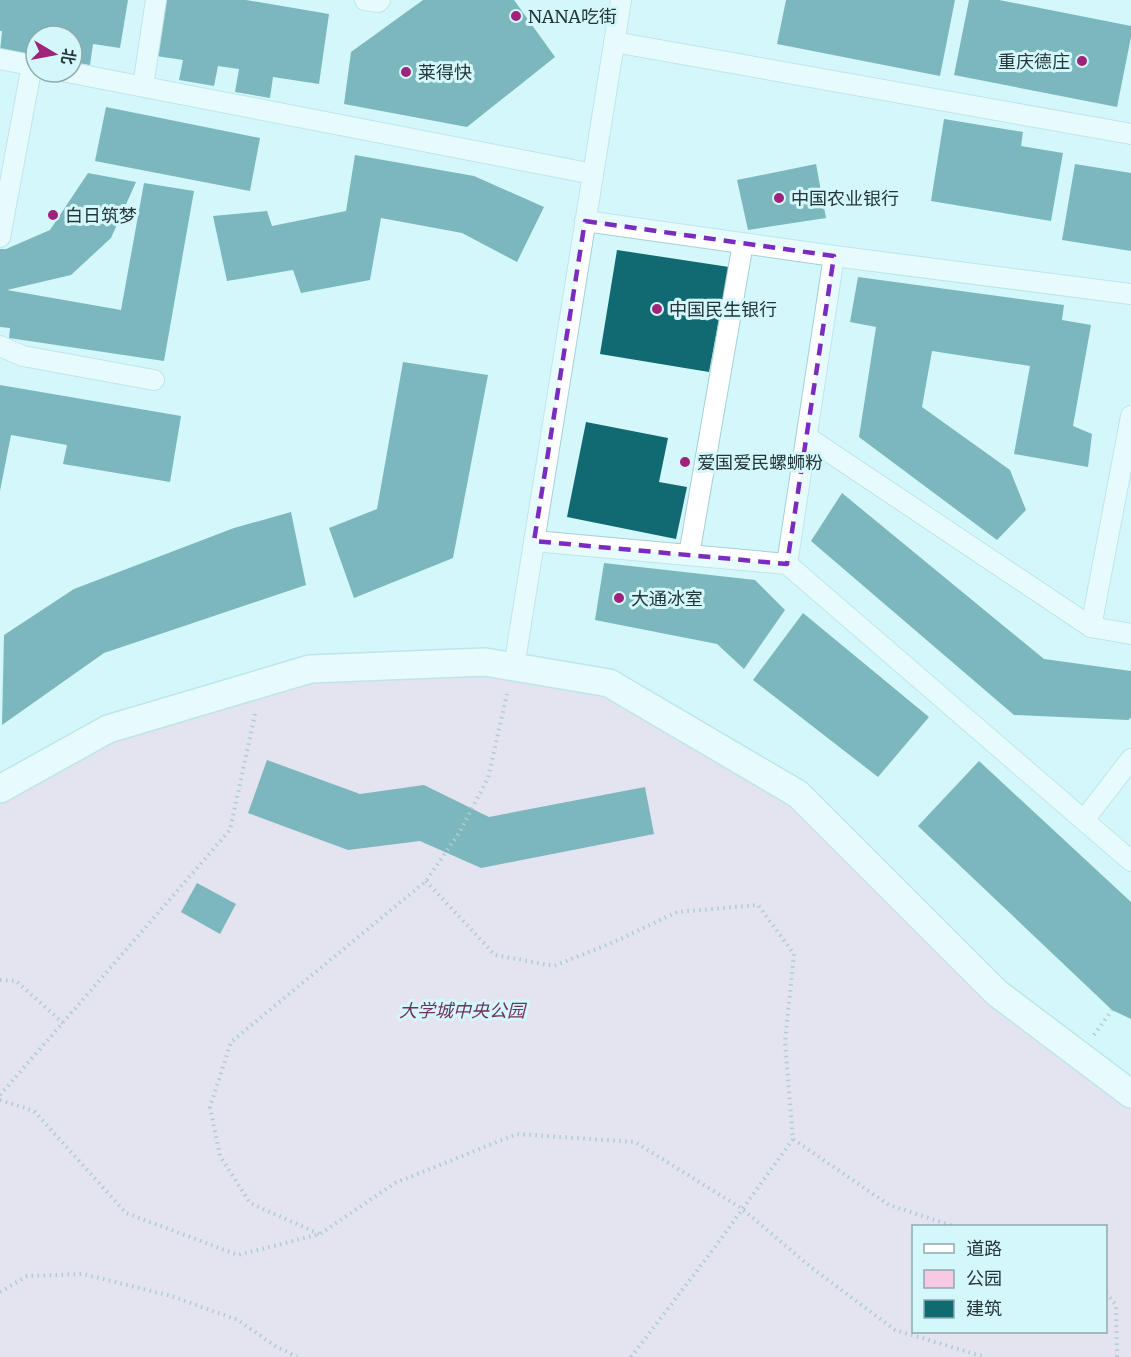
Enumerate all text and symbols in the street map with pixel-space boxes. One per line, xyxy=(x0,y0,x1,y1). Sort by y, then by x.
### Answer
place label: NANA吃街 xyxy=(528,5,617,28)
marker: NANA吃街 xyxy=(509,9,523,23)
north arrow xyxy=(24,24,84,84)
text: 北 xyxy=(58,47,80,66)
place label: 重庆德庄 xyxy=(998,50,1070,73)
marker: 重庆德庄 xyxy=(1075,54,1089,68)
place label: 莱得快 xyxy=(418,61,472,84)
marker: 莱得快 xyxy=(399,65,413,79)
place label: 中国农业银行 xyxy=(791,187,899,210)
marker: 中国农业银行 xyxy=(772,191,786,205)
place label: 白日筑梦 xyxy=(65,204,137,227)
marker: 白日筑梦 xyxy=(46,208,60,222)
place label: 中国民生银行 xyxy=(669,298,777,321)
marker: 中国民生银行 xyxy=(650,302,664,316)
place label: 爱国爱民螺蛳粉 xyxy=(697,451,823,474)
marker: 爱国爱民螺蛳粉 xyxy=(678,455,692,469)
place label: 大通冰室 xyxy=(631,587,703,610)
marker: 大通冰室 xyxy=(612,591,626,605)
park label: 大学城中央公园 xyxy=(399,999,528,1022)
legend xyxy=(912,1225,1107,1333)
text: 道路 xyxy=(966,1237,1002,1260)
text: 公园 xyxy=(966,1267,1002,1290)
text: 建筑 xyxy=(966,1297,1002,1320)

